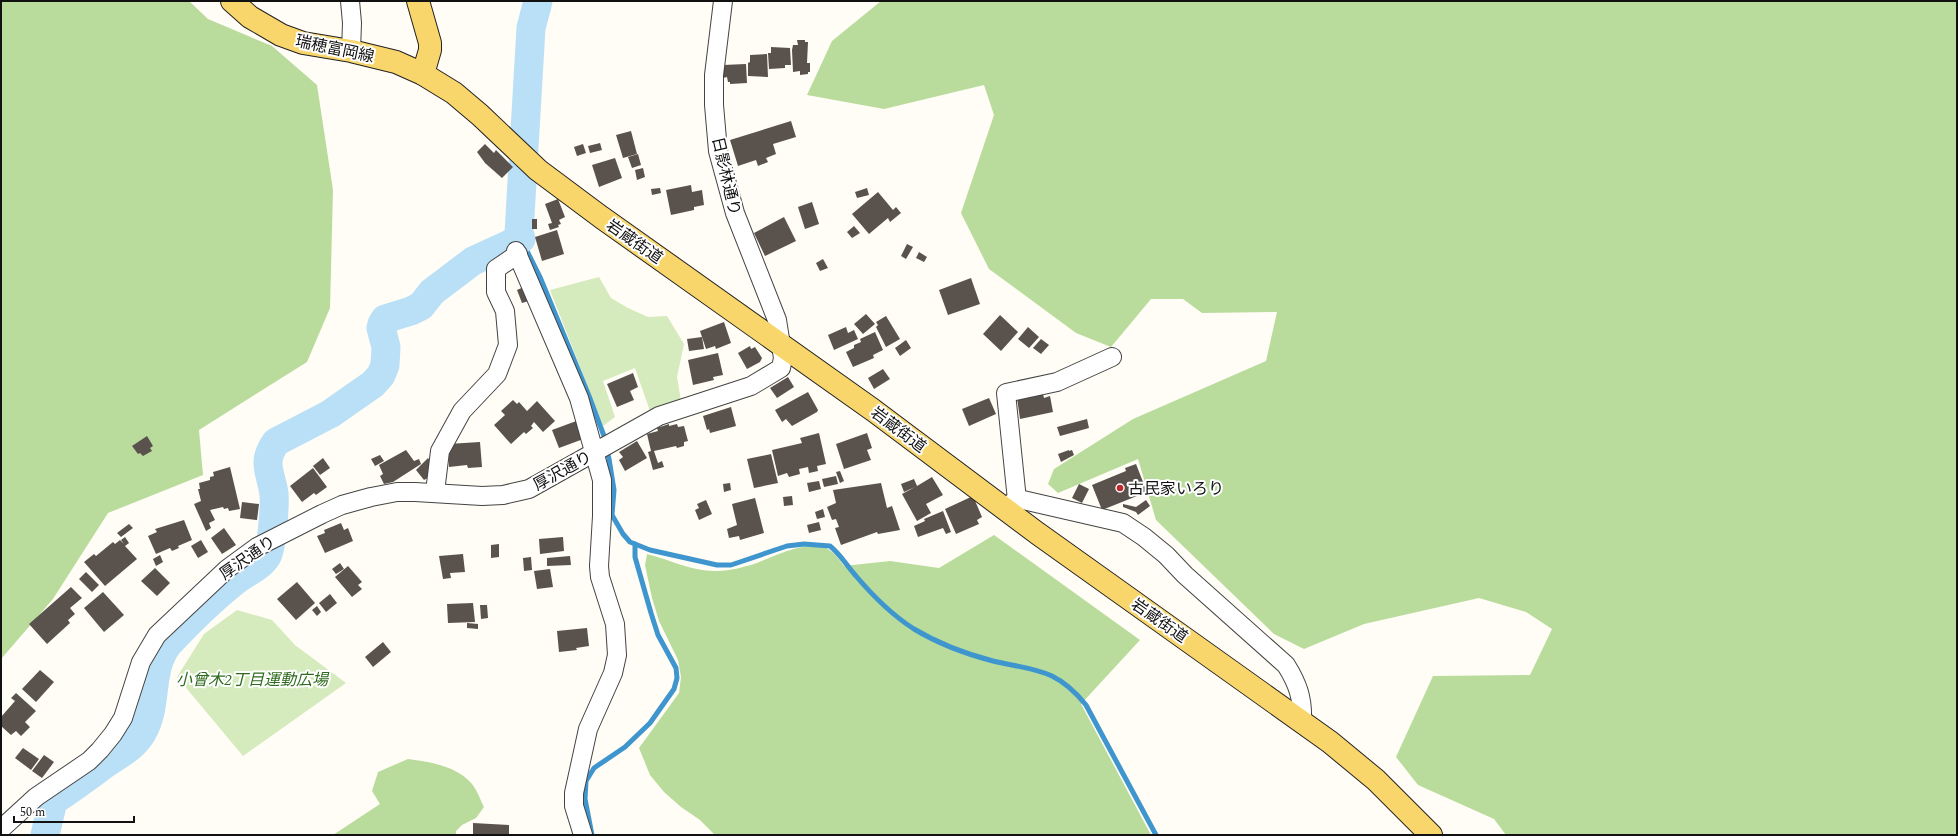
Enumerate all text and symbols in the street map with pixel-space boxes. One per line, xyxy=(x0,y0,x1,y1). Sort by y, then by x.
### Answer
street label: 瑞穂富岡線 xyxy=(293,29,376,69)
street label: 日影林通り xyxy=(705,135,747,218)
street label: 岩蔵街道 xyxy=(601,214,668,270)
street label: 岩蔵街道 xyxy=(866,401,931,459)
street label: 厚沢通り xyxy=(529,445,596,497)
place label: 古民家いろり xyxy=(1128,477,1224,501)
marker: 古民家いろり xyxy=(1115,483,1125,493)
street label: 厚沢通り xyxy=(214,530,281,586)
street label: 岩蔵街道 xyxy=(1126,593,1193,649)
park label: 小曾木2丁目運動広場 xyxy=(176,668,330,692)
scale bar xyxy=(14,798,134,824)
text: 50 m xyxy=(20,803,45,822)

